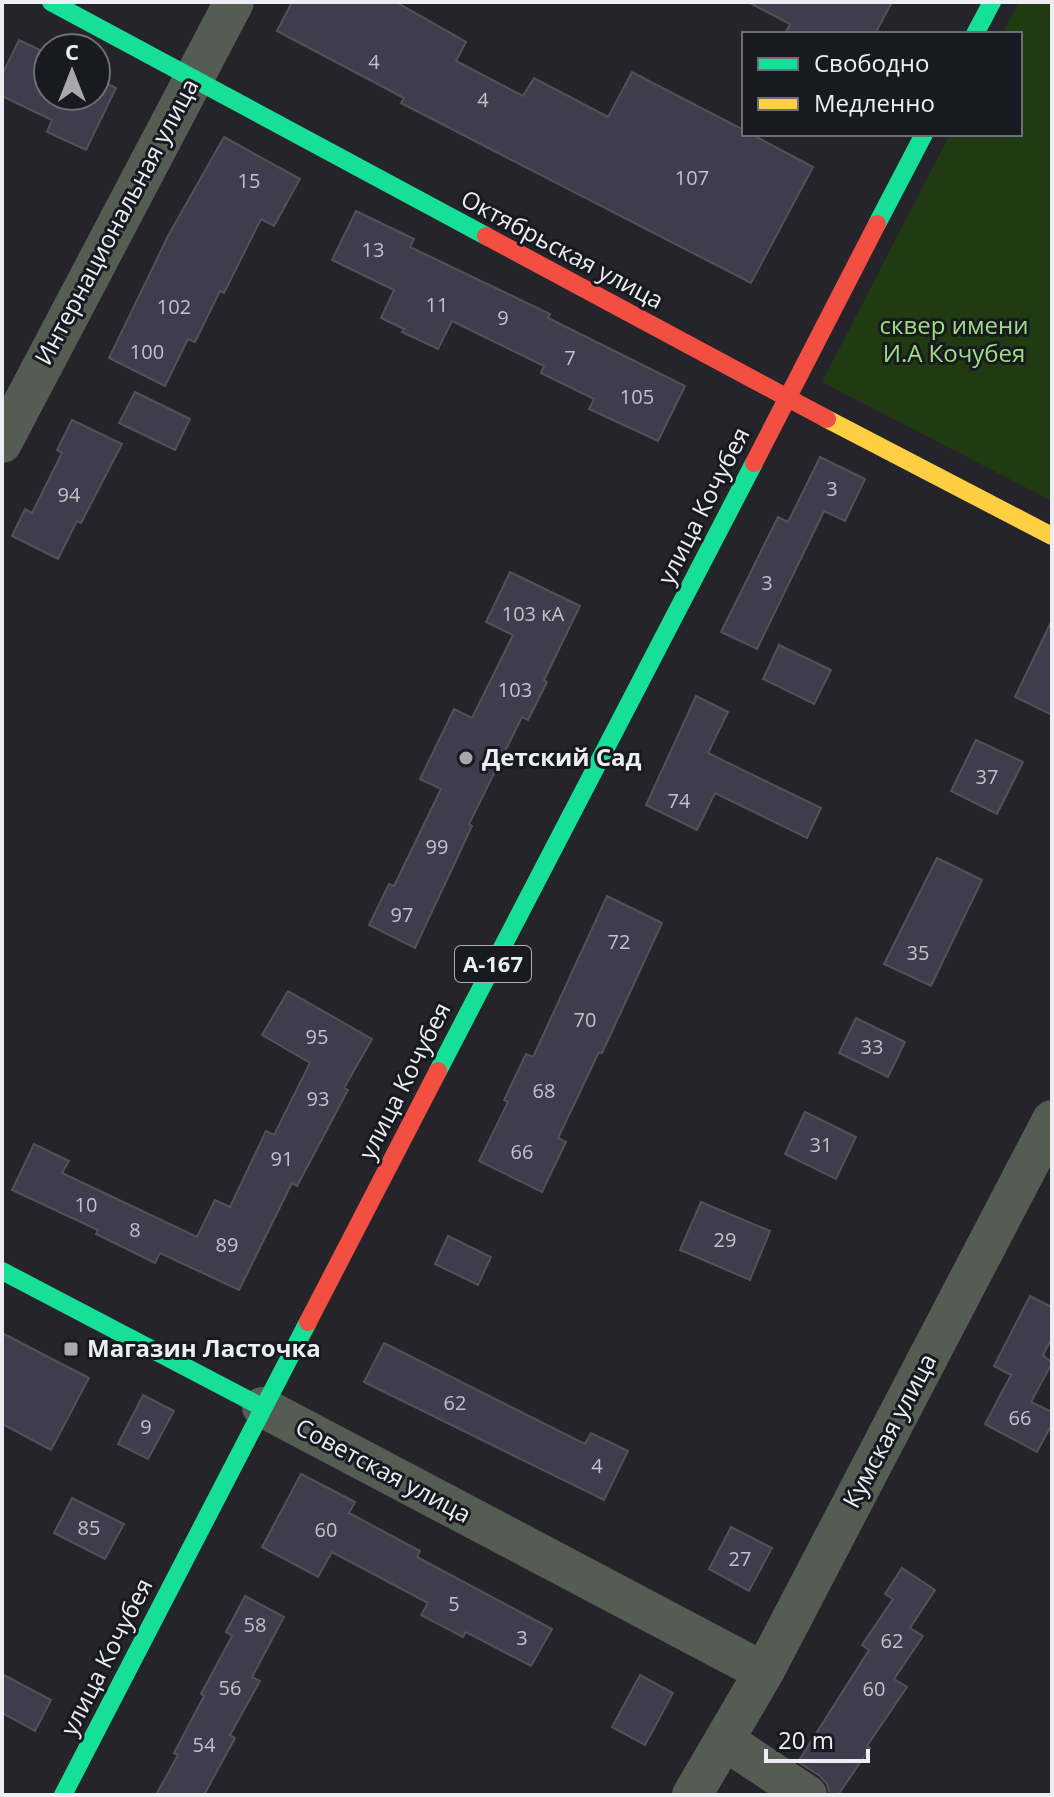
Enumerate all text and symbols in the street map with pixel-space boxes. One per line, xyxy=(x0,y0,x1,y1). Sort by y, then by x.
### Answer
north arrow xyxy=(32,32,112,112)
legend xyxy=(742,32,1022,136)
text: С xyxy=(65,36,79,66)
text: Свободно xyxy=(814,46,929,79)
house number: 4 xyxy=(368,48,380,75)
street label: Интернациональная улица xyxy=(26,72,205,370)
house number: 4 xyxy=(477,86,489,113)
text: Медленно xyxy=(814,86,935,119)
house number: 107 xyxy=(675,164,709,191)
house number: 15 xyxy=(238,167,260,194)
street label: Октябрьская улица xyxy=(456,181,670,316)
house number: 13 xyxy=(362,236,384,263)
house number: 11 xyxy=(426,291,448,318)
house number: 102 xyxy=(157,293,191,320)
house number: 9 xyxy=(497,304,509,331)
park label: сквер имени И.А Кочубея xyxy=(880,308,1028,369)
house number: 100 xyxy=(130,338,164,365)
house number: 7 xyxy=(564,344,576,371)
house number: 105 xyxy=(620,383,654,410)
street label: улица Кочубея xyxy=(649,421,756,590)
house number: 3 xyxy=(826,475,838,502)
house number: 94 xyxy=(58,481,81,508)
house number: 3 xyxy=(761,569,773,596)
house number: 103 кА xyxy=(502,600,565,627)
house number: 103 xyxy=(498,676,532,703)
place label: Детский Сад xyxy=(482,740,642,773)
marker: Детский Сад xyxy=(457,749,475,767)
house number: 37 xyxy=(976,763,998,790)
house number: 74 xyxy=(668,787,691,814)
house number: 99 xyxy=(426,833,448,860)
house number: 97 xyxy=(391,901,413,928)
house number: 72 xyxy=(608,928,630,955)
house number: 35 xyxy=(907,939,929,966)
road number: А-167 xyxy=(455,946,531,982)
street label: улица Кочубея xyxy=(350,996,457,1165)
house number: 70 xyxy=(574,1006,596,1033)
house number: 95 xyxy=(306,1023,328,1050)
house number: 33 xyxy=(861,1033,883,1060)
house number: 68 xyxy=(533,1077,555,1104)
house number: 93 xyxy=(307,1085,329,1112)
house number: 31 xyxy=(810,1131,832,1158)
house number: 66 xyxy=(511,1138,533,1165)
house number: 91 xyxy=(271,1145,293,1172)
house number: 10 xyxy=(75,1191,97,1218)
house number: 8 xyxy=(129,1216,141,1243)
house number: 29 xyxy=(714,1226,736,1253)
house number: 89 xyxy=(216,1231,238,1258)
place label: Магазин Ласточка xyxy=(87,1331,321,1364)
marker: Магазин Ласточка xyxy=(62,1340,80,1358)
street label: Кумская улица xyxy=(834,1347,943,1513)
house number: 62 xyxy=(444,1389,466,1416)
house number: 66 xyxy=(1009,1404,1031,1431)
street label: Советская улица xyxy=(290,1410,477,1530)
house number: 9 xyxy=(140,1413,152,1440)
house number: 4 xyxy=(591,1452,603,1479)
house number: 85 xyxy=(78,1514,100,1541)
house number: 60 xyxy=(315,1516,337,1543)
house number: 27 xyxy=(729,1545,751,1572)
street label: улица Кочубея xyxy=(52,1572,159,1741)
house number: 5 xyxy=(448,1590,460,1617)
house number: 58 xyxy=(244,1611,266,1638)
house number: 3 xyxy=(516,1624,528,1651)
house number: 62 xyxy=(881,1627,903,1654)
house number: 56 xyxy=(219,1674,241,1701)
house number: 60 xyxy=(863,1675,885,1702)
scale bar xyxy=(766,1713,868,1763)
text: 20 m xyxy=(778,1723,834,1756)
house number: 54 xyxy=(193,1731,216,1758)

